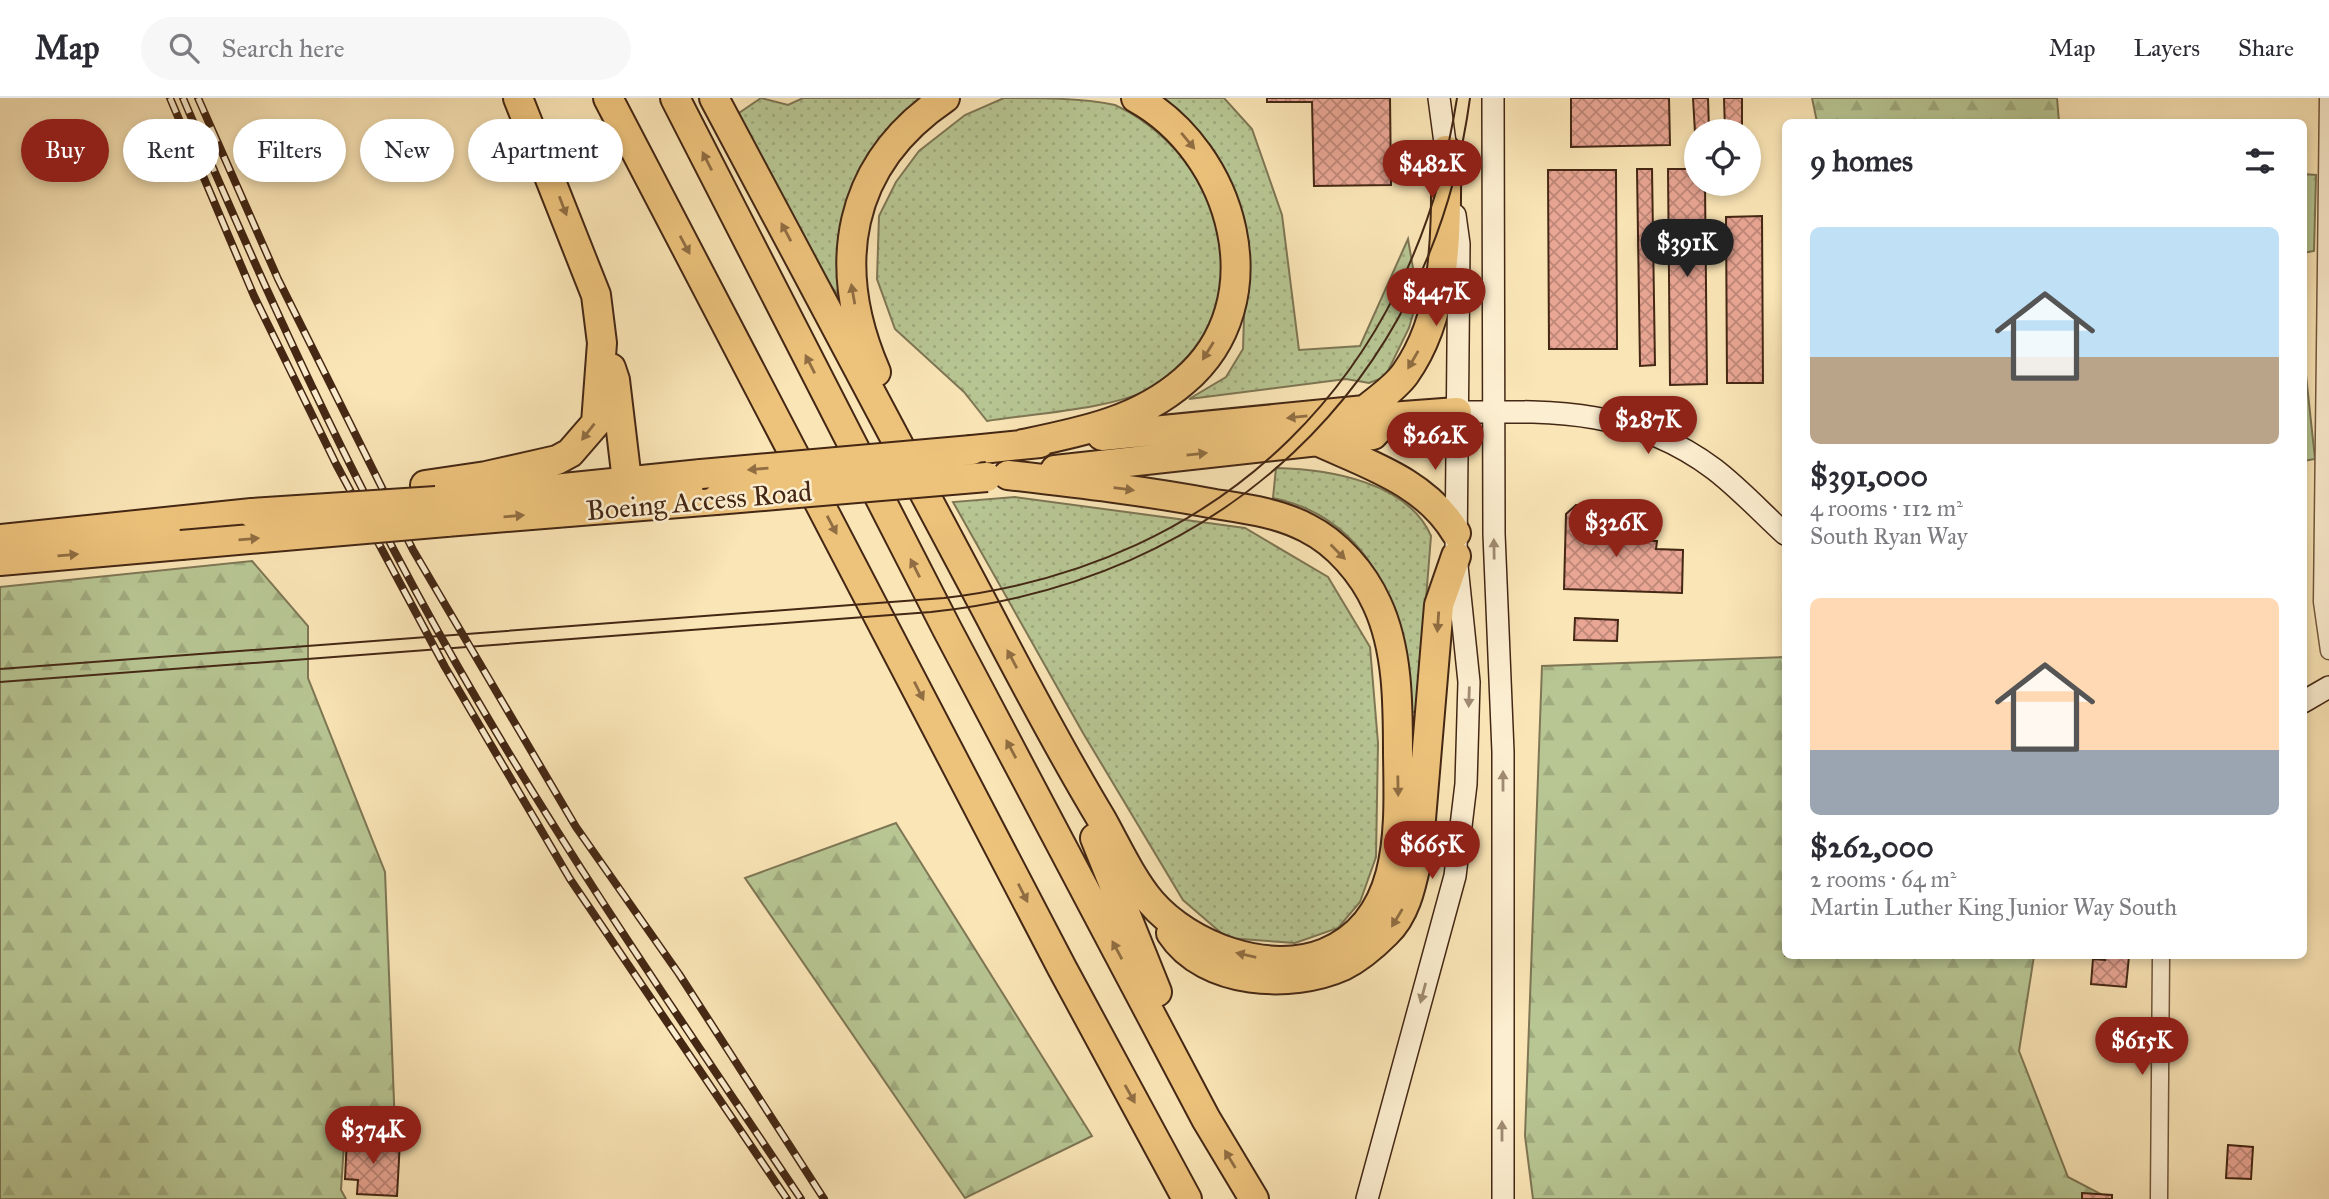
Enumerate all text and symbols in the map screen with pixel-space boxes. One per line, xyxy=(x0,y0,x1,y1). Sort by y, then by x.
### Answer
search box xyxy=(141,17,631,80)
text: Map xyxy=(35,28,99,68)
icon: search xyxy=(165,29,203,67)
text: Search here xyxy=(221,32,345,64)
text: Map xyxy=(2049,33,2096,63)
text: Layers xyxy=(2134,33,2200,63)
text: Share xyxy=(2238,33,2294,63)
chip: Buy xyxy=(21,119,109,182)
chip: Rent xyxy=(123,119,219,182)
chip: Filters xyxy=(233,119,346,182)
chip: New xyxy=(360,119,454,182)
chip: Apartment xyxy=(468,119,623,182)
map controls xyxy=(1684,119,1761,196)
button: locate xyxy=(1684,119,1761,196)
one-way arrow xyxy=(1180,132,1196,150)
pin: $482K xyxy=(1383,140,1481,200)
icon: filters xyxy=(2241,142,2279,180)
text: 9 homes xyxy=(1810,143,1913,179)
text: $482K xyxy=(1399,149,1465,177)
one-way arrow xyxy=(702,151,713,171)
one-way arrow xyxy=(557,196,568,217)
pin: $391K xyxy=(1638,220,1736,279)
one-way arrow xyxy=(780,222,791,242)
text: $391K xyxy=(1657,228,1717,256)
one-way arrow xyxy=(679,236,691,256)
pin: $447K xyxy=(1387,268,1485,328)
icon: home xyxy=(1982,273,2108,399)
text: $447K xyxy=(1402,277,1470,305)
one-way arrow xyxy=(848,283,859,305)
one-way arrow xyxy=(1202,342,1215,361)
one-way arrow xyxy=(1407,350,1419,369)
one-way arrow xyxy=(805,354,816,374)
pin: $287K xyxy=(1599,396,1697,456)
text: $287K xyxy=(1615,405,1681,433)
one-way arrow xyxy=(1286,412,1308,423)
pin: $262K xyxy=(1386,412,1484,472)
text: $262K xyxy=(1403,421,1467,449)
one-way arrow xyxy=(581,423,596,441)
one-way arrow xyxy=(1186,448,1208,459)
text: $391,000 xyxy=(1810,458,1928,494)
one-way arrow xyxy=(746,464,768,475)
street label: Boeing Access Road xyxy=(585,474,813,528)
one-way arrow xyxy=(1113,483,1135,494)
text: 4 rooms · 112 m² xyxy=(1810,494,1963,522)
pin: $326K xyxy=(1567,500,1665,559)
text: $326K xyxy=(1585,508,1647,536)
one-way arrow xyxy=(503,510,525,521)
one-way arrow xyxy=(826,515,838,535)
text: South Ryan Way xyxy=(1810,522,1968,550)
one-way arrow xyxy=(238,533,260,544)
one-way arrow xyxy=(1488,537,1500,559)
one-way arrow xyxy=(1330,543,1347,560)
one-way arrow xyxy=(57,549,79,560)
one-way arrow xyxy=(910,558,921,578)
one-way arrow xyxy=(1432,611,1443,633)
icon: home xyxy=(1982,644,2108,770)
one-way arrow xyxy=(1006,649,1017,669)
one-way arrow xyxy=(913,681,924,701)
one-way arrow xyxy=(1463,687,1474,709)
one-way arrow xyxy=(1005,739,1016,759)
one-way arrow xyxy=(1497,770,1509,792)
one-way arrow xyxy=(1393,775,1404,797)
pin: $665K xyxy=(1383,822,1481,881)
text: $262,000 xyxy=(1810,829,1934,865)
text: $665K xyxy=(1400,830,1464,858)
text: 2 rooms · 64 m² xyxy=(1810,865,1956,893)
one-way arrow xyxy=(1017,883,1028,903)
text: Martin Luther King Junior Way South xyxy=(1810,893,2177,921)
one-way arrow xyxy=(1391,908,1403,927)
one-way arrow xyxy=(1111,940,1123,960)
one-way arrow xyxy=(1235,949,1257,960)
one-way arrow xyxy=(1417,983,1428,1005)
pin: $615K xyxy=(2093,1018,2191,1077)
text: $615K xyxy=(2111,1026,2173,1054)
one-way arrow xyxy=(1124,1084,1136,1104)
pin: $374K xyxy=(324,1107,422,1166)
text: $374K xyxy=(341,1115,405,1143)
one-way arrow xyxy=(1497,1120,1508,1142)
one-way arrow xyxy=(1224,1149,1236,1168)

